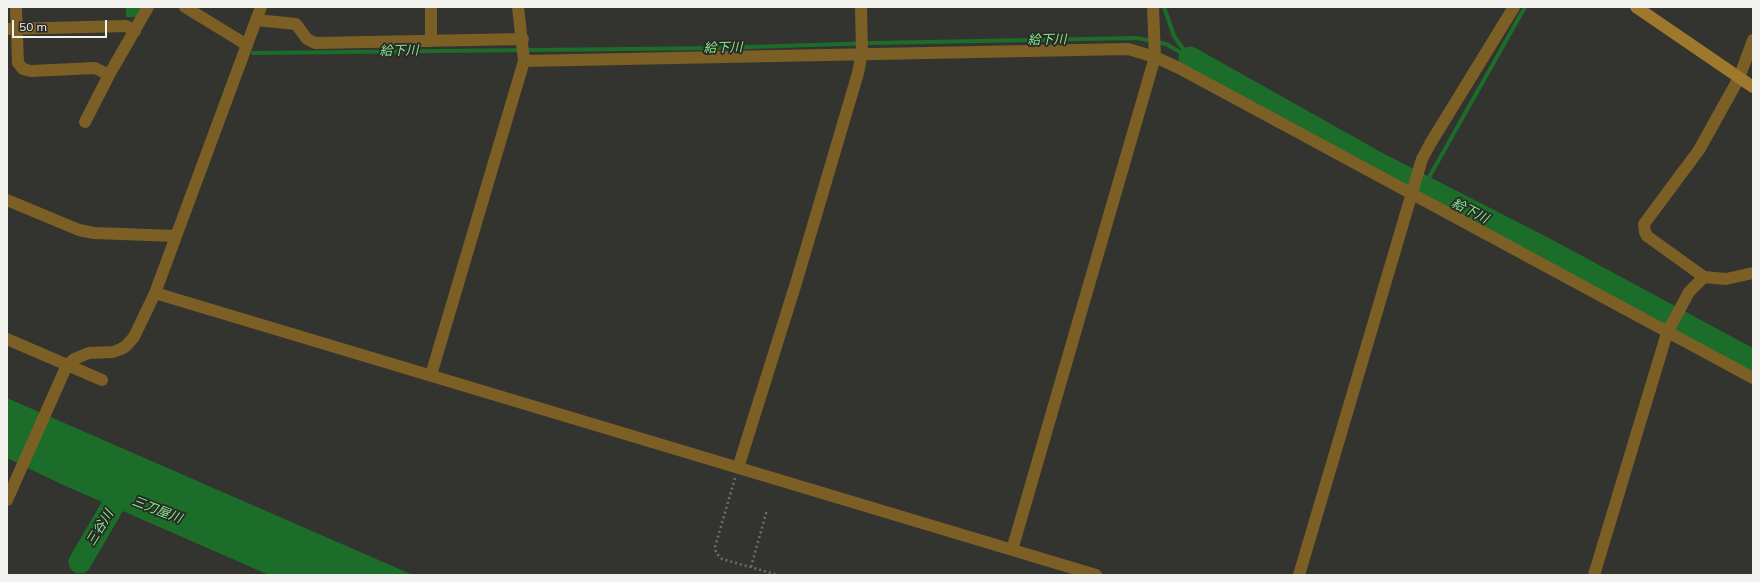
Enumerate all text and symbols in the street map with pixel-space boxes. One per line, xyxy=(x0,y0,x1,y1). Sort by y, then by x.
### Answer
scale bar xyxy=(14,12,109,38)
text: 50 m xyxy=(19,19,47,34)
water label: 給下川 xyxy=(1027,32,1067,48)
water label: 給下川 xyxy=(703,40,743,56)
water label: 給下川 xyxy=(379,43,419,59)
water label: 給下川 xyxy=(1449,195,1491,227)
water label: 三刀屋川 xyxy=(130,493,184,527)
water label: 三谷川 xyxy=(83,507,117,549)

